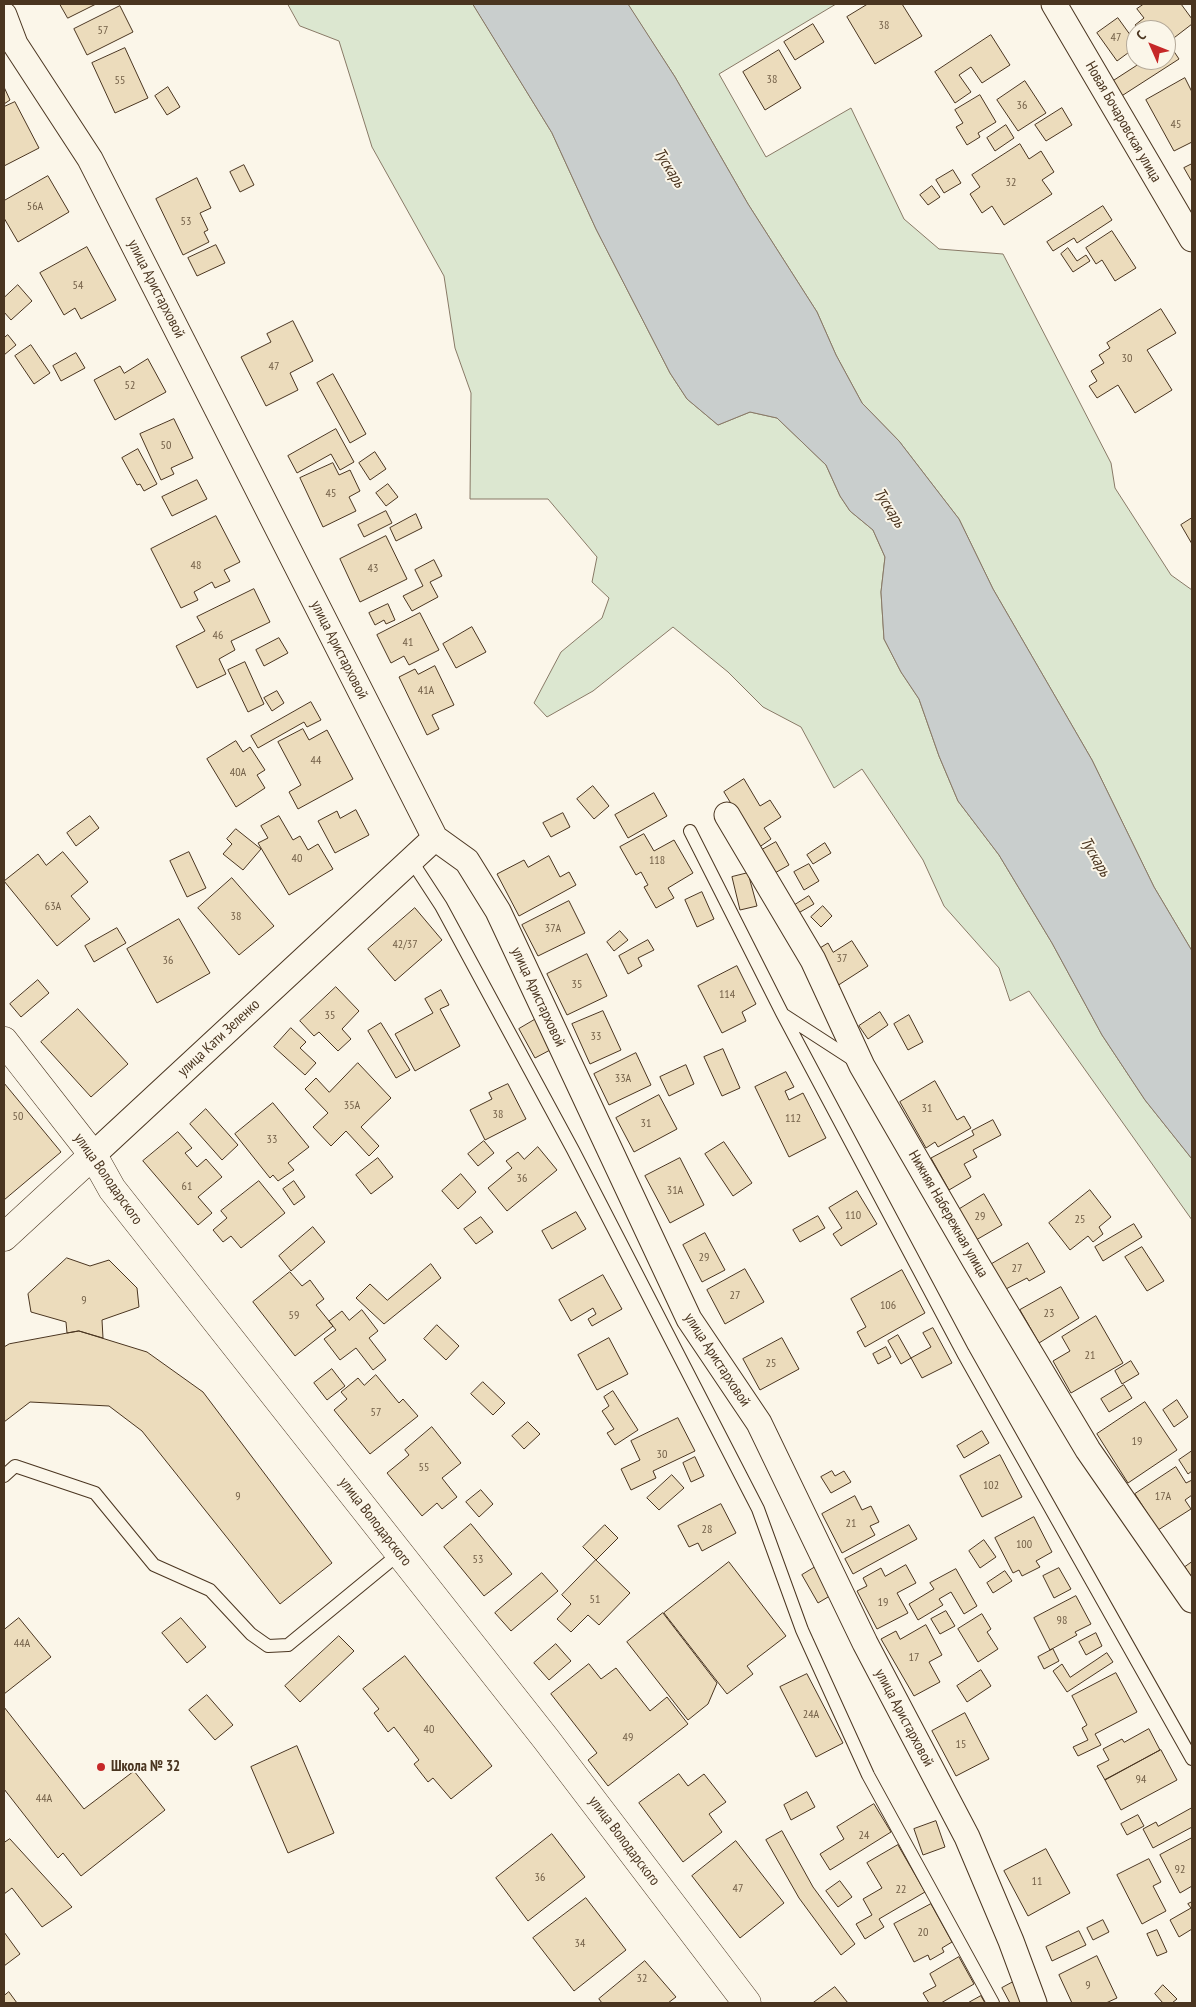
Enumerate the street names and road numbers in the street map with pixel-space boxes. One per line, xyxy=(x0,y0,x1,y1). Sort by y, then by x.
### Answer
street label: Новая Бочаровская улица xyxy=(1081,58,1165,186)
street label: улица Аристарховой xyxy=(123,237,189,341)
street label: улица Аристарховой xyxy=(306,598,372,702)
street label: улица Аристарховой xyxy=(507,944,569,1050)
street label: улица Кати Зеленко xyxy=(174,995,264,1081)
street label: улица Володарского xyxy=(70,1130,146,1228)
street label: Нижняя Набережная улица xyxy=(904,1147,992,1281)
street label: улица Аристарховой xyxy=(680,1310,754,1410)
street label: улица Володарского xyxy=(335,1474,415,1570)
street label: улица Аристарховой xyxy=(871,1666,937,1770)
street label: улица Володарского xyxy=(584,1793,664,1889)

